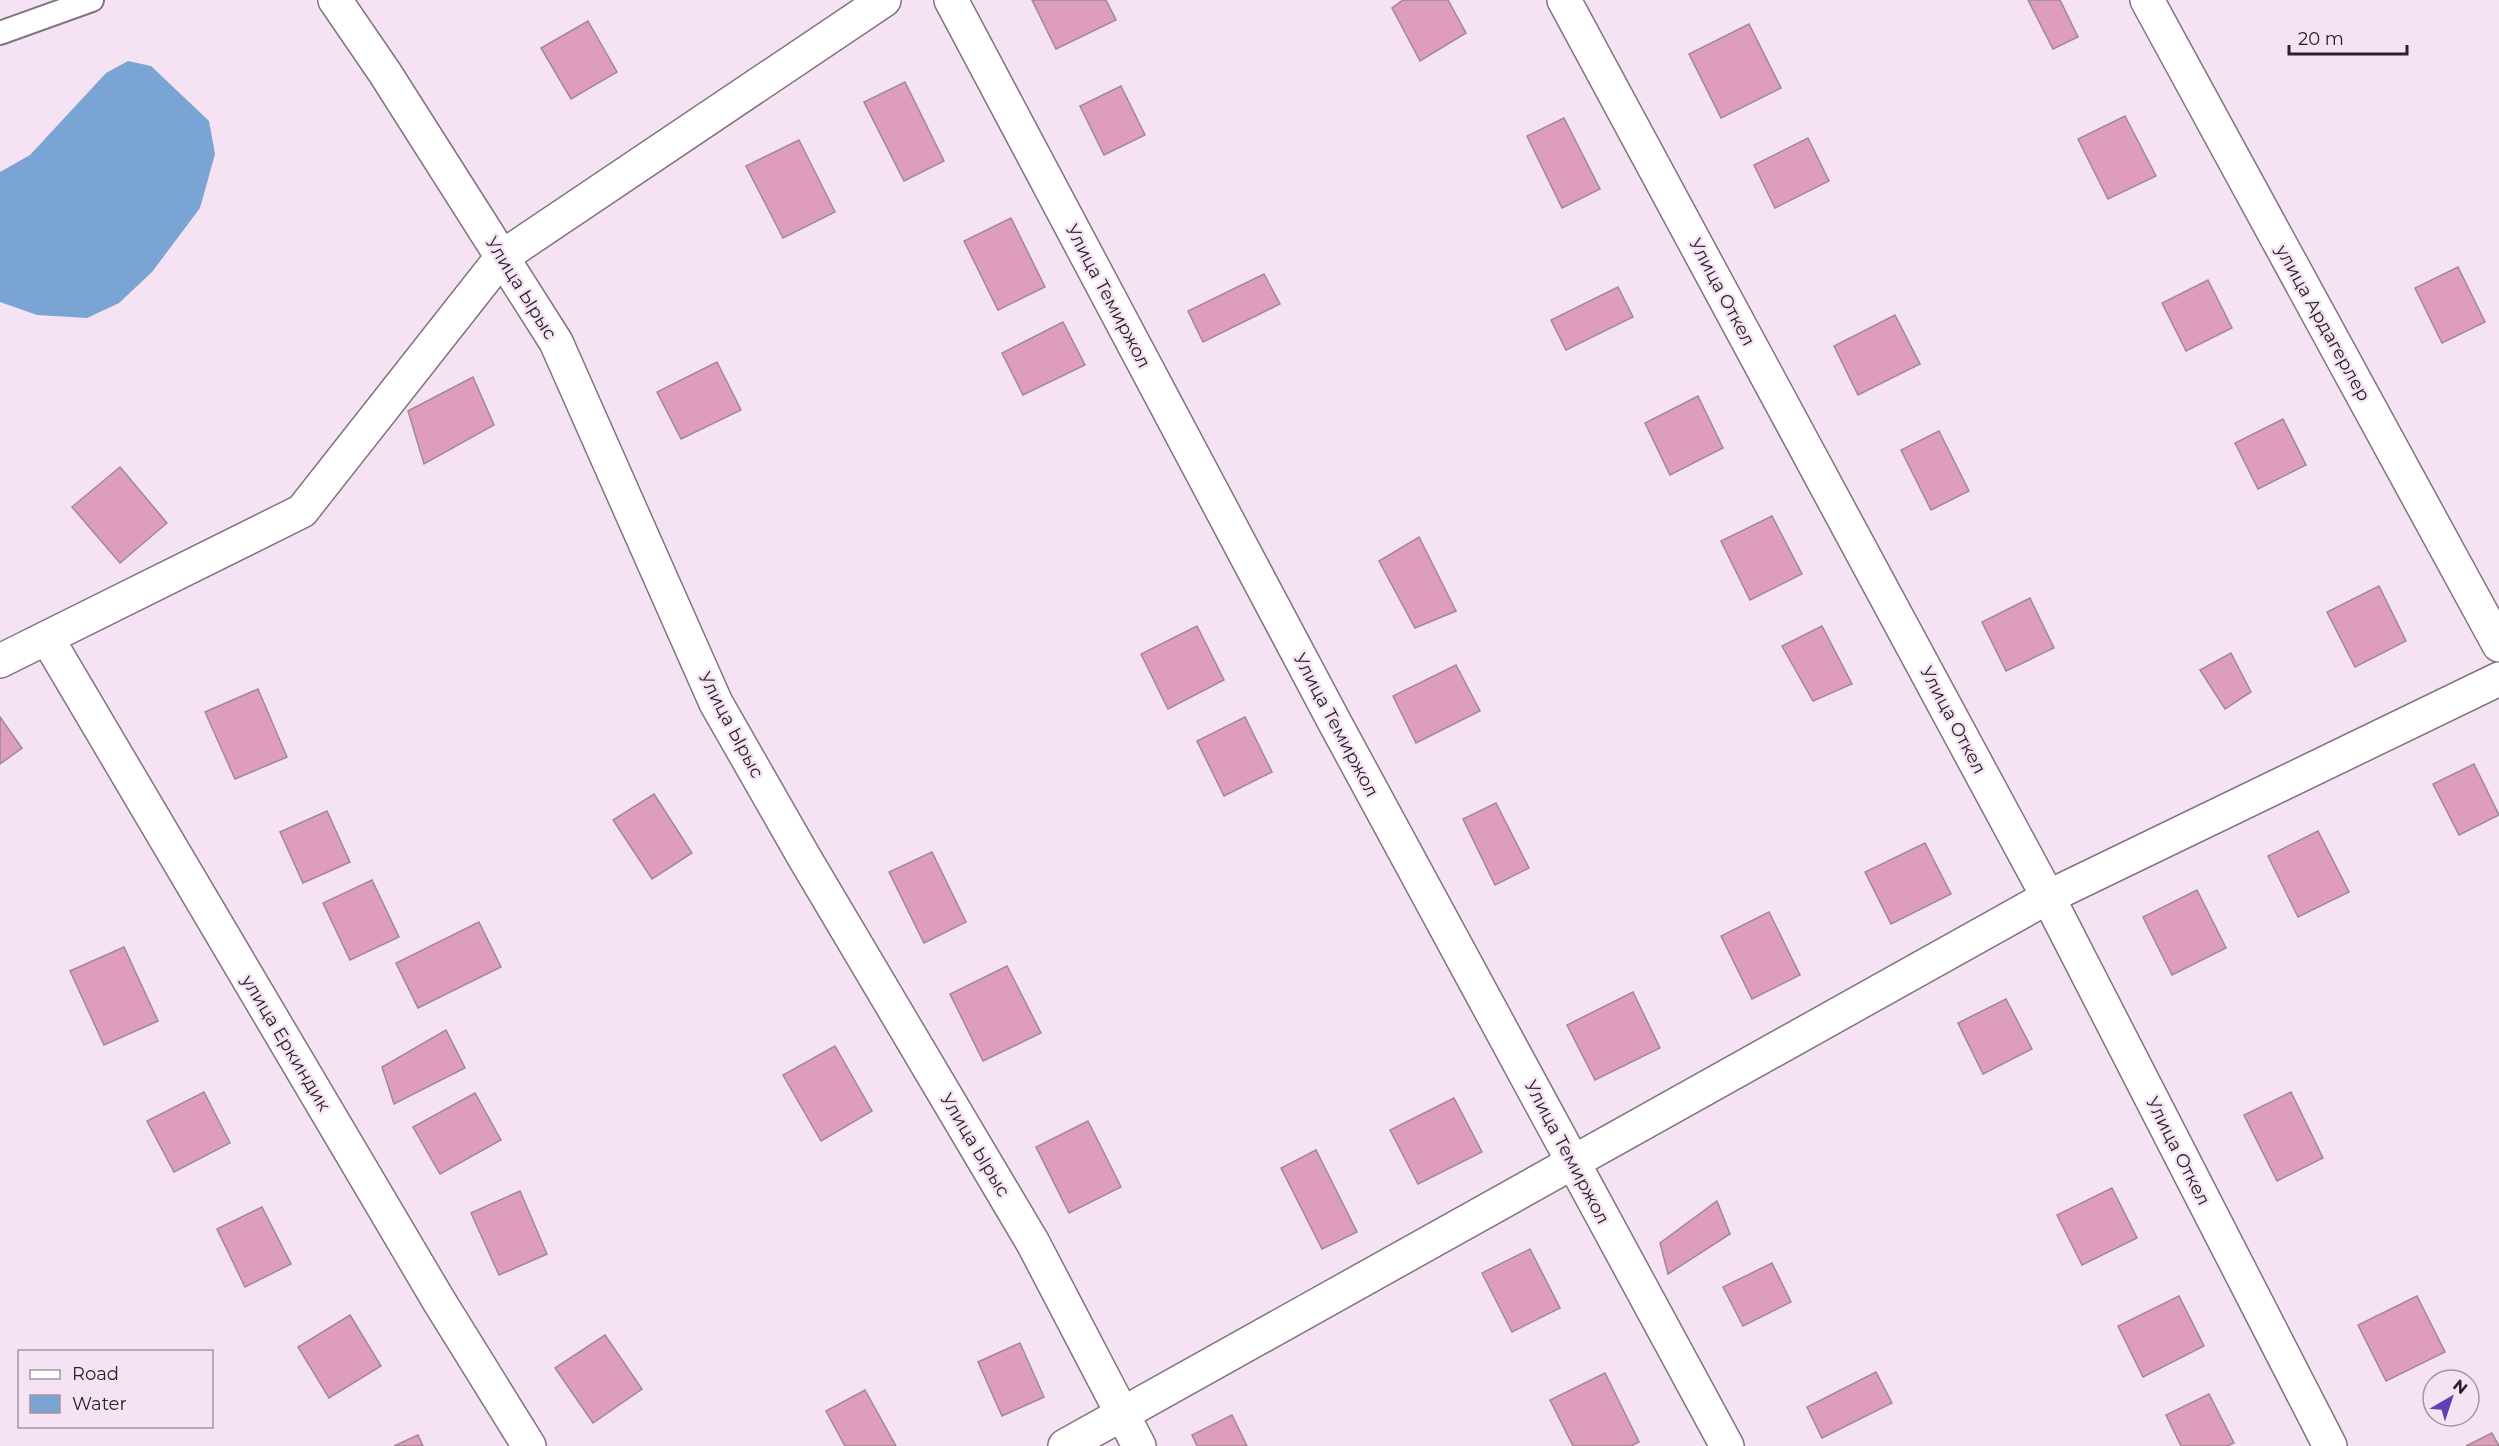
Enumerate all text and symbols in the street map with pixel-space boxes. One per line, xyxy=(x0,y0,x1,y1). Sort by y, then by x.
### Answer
scale bar xyxy=(2289,18,2408,56)
text: 20 m xyxy=(2298,28,2344,50)
street label: Улица Темиржол xyxy=(1061,220,1155,372)
street label: Улица Ырыс xyxy=(481,233,561,343)
street label: Улица Откел xyxy=(1684,234,1760,350)
street label: улица Ардагерлер xyxy=(2270,240,2375,405)
street label: Улица Темиржол xyxy=(1289,649,1383,801)
street label: Улица Откел xyxy=(1915,662,1991,778)
street label: Улица Ырыс xyxy=(694,668,768,782)
street label: улица Еркиндик xyxy=(236,970,336,1115)
street label: Улица Темиржол xyxy=(1520,1076,1614,1228)
street label: Улица Ырыс xyxy=(935,1089,1015,1201)
street label: Улица Откел xyxy=(2141,1093,2215,1209)
legend xyxy=(18,1350,213,1428)
text: Road xyxy=(72,1363,119,1385)
north arrow xyxy=(2421,1368,2481,1428)
text: N xyxy=(2449,1375,2471,1398)
text: Water xyxy=(72,1393,127,1415)

